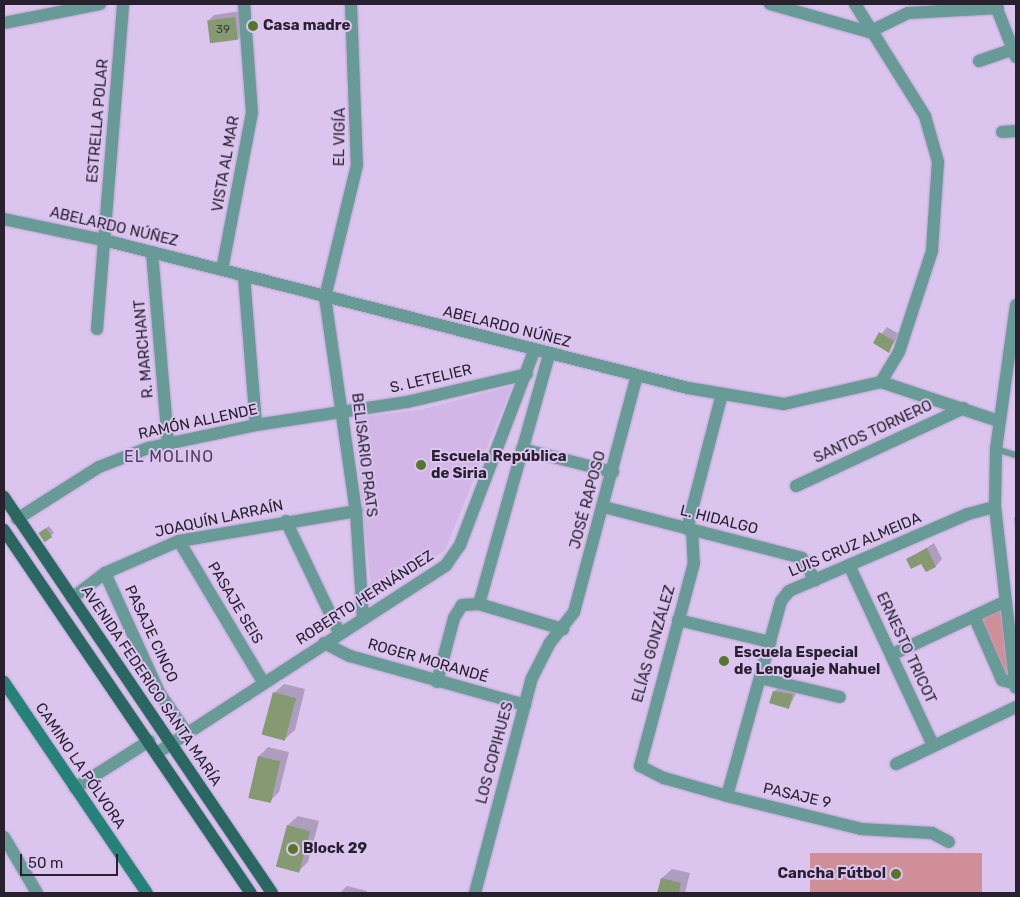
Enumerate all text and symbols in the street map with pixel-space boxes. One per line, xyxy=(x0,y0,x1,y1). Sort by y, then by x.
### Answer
place label: Casa madre xyxy=(263,17,350,35)
marker: Casa madre xyxy=(247,20,259,32)
house number: 39 xyxy=(216,23,230,37)
street label: ESTRELLA POLAR xyxy=(84,58,112,184)
street label: EL VIGÍA xyxy=(330,107,350,167)
street label: VISTA AL MAR xyxy=(209,114,243,214)
street label: ABELARDO NÚÑEZ xyxy=(48,203,180,251)
street label: R. MARCHANT xyxy=(131,299,157,399)
street label: ABELARDO NÚÑEZ xyxy=(441,302,573,352)
street label: S. LETELIER xyxy=(388,361,474,397)
street label: BELISARIO PRATS xyxy=(347,392,381,518)
street label: SANTOS TORNERO xyxy=(811,397,935,467)
street label: RAMÓN ALLENDE xyxy=(137,401,259,443)
district label: EL MOLINO xyxy=(123,447,215,467)
place label: Escuela República de Siria xyxy=(431,447,567,482)
street label: JOSÉ RAPOSO xyxy=(566,449,610,551)
marker: Escuela República de Siria xyxy=(415,459,427,471)
street label: JOAQUÍN LARRAÍN xyxy=(153,497,285,541)
street label: L. HIDALGO xyxy=(678,502,760,538)
street label: LUIS CRUZ ALMEIDA xyxy=(786,509,924,581)
street label: ROBERTO HERNÁNDEZ xyxy=(293,547,437,649)
street label: PASAJE SEIS xyxy=(204,559,266,647)
street label: AVENIDA FEDERICO SANTA MARÍA xyxy=(77,582,225,790)
street label: PASAJE CINCO xyxy=(121,583,181,685)
street label: ELÍAS GONZÁLEZ xyxy=(629,583,679,705)
street label: ERNESTO TRICOT xyxy=(872,589,940,707)
street label: ROGER MORANDÉ xyxy=(366,635,490,687)
place label: Escuela Especial de Lenguaje Nahuel xyxy=(734,643,880,678)
marker: Escuela Especial de Lenguaje Nahuel xyxy=(718,655,730,667)
street label: CAMINO LA PÓLVORA xyxy=(31,699,129,833)
street label: LOS COPIHUES xyxy=(473,700,517,806)
street label: PASAJE 9 xyxy=(761,779,833,813)
place label: Block 29 xyxy=(303,840,367,858)
marker: Block 29 xyxy=(287,843,299,855)
scale bar xyxy=(22,844,120,876)
text: 50 m xyxy=(28,854,63,872)
place label: Cancha Fútbol xyxy=(778,865,886,883)
marker: Cancha Fútbol xyxy=(890,868,902,880)

